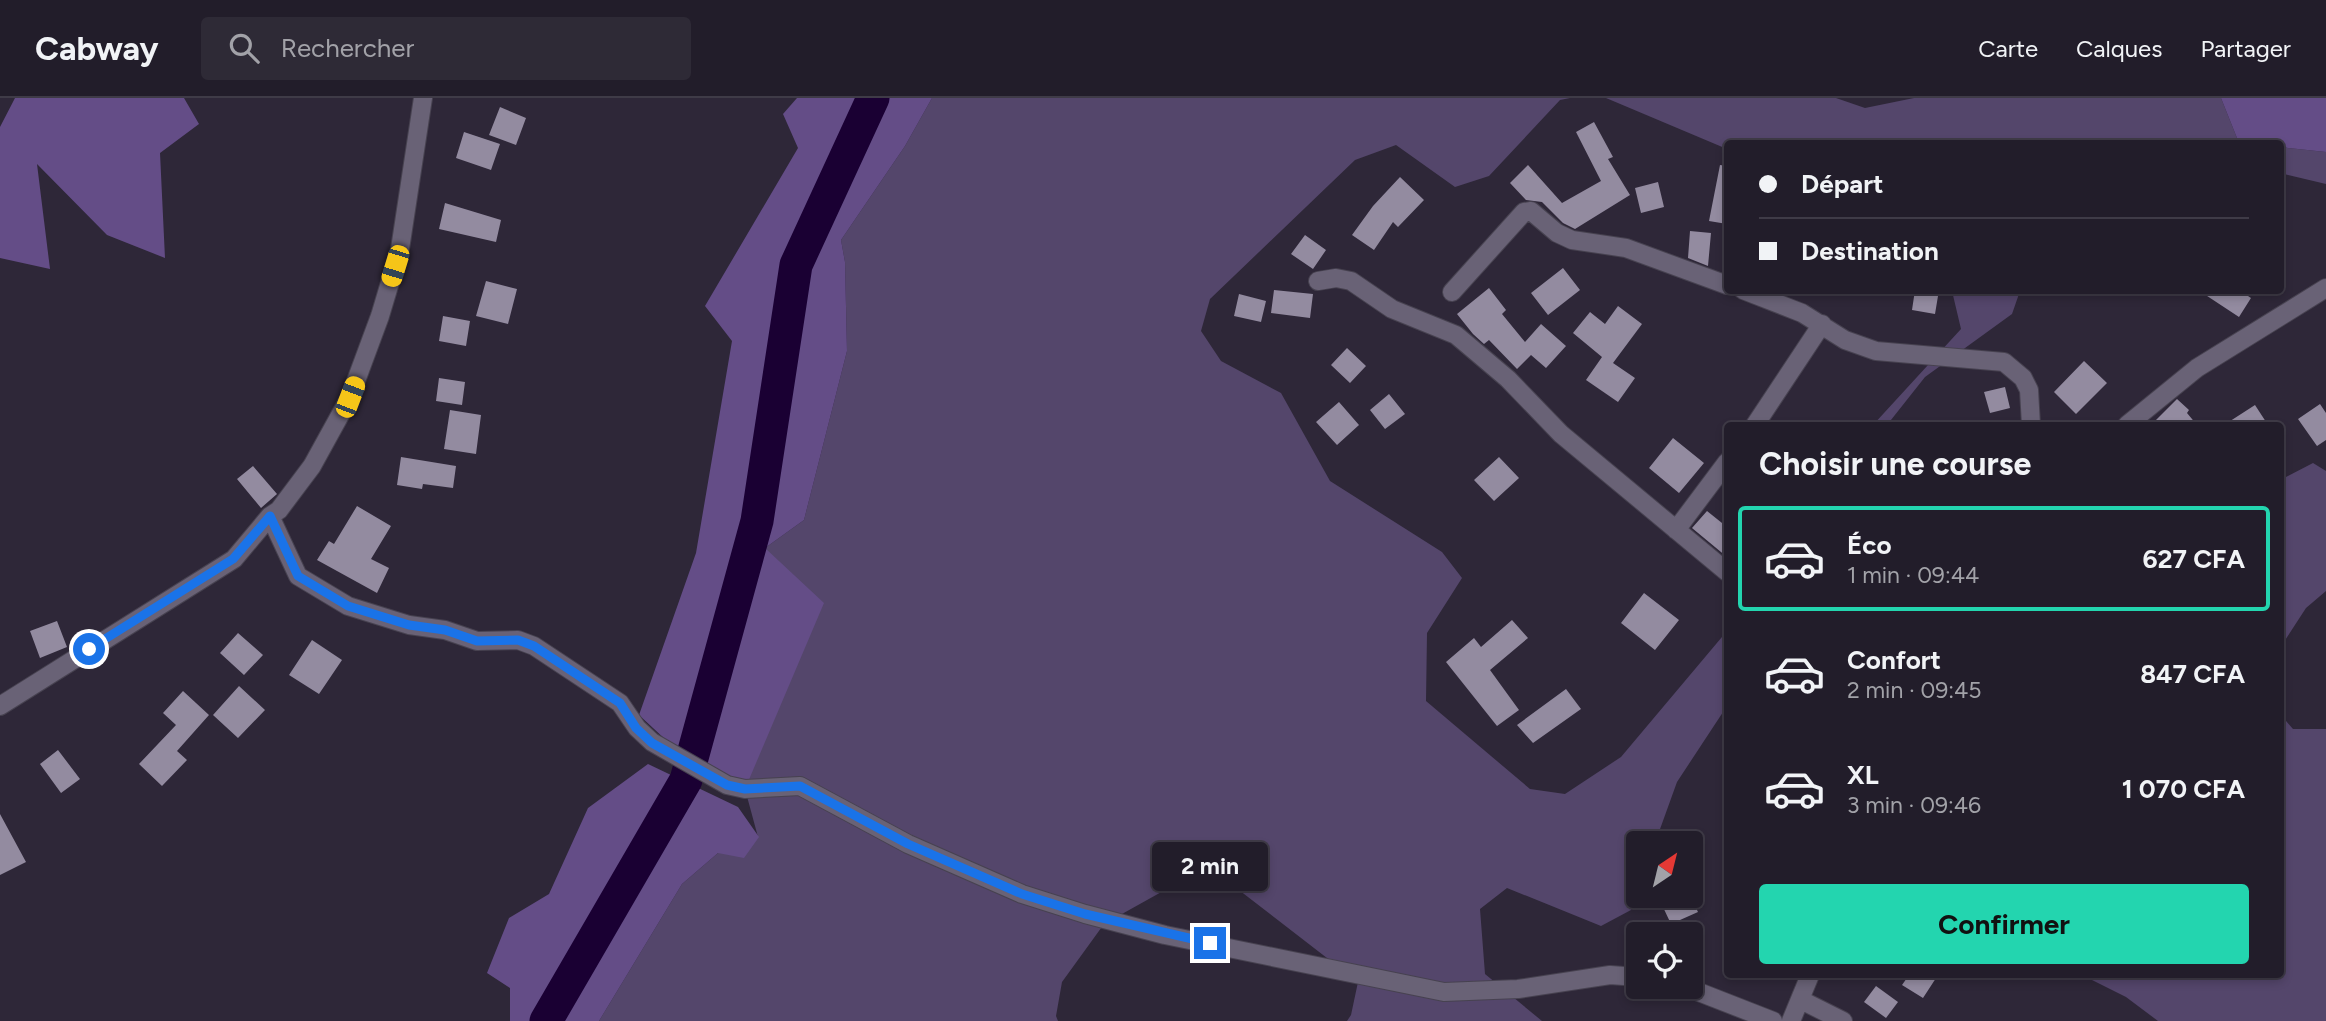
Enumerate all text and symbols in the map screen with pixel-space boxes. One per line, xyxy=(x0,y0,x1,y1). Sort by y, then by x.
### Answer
search box xyxy=(201,17,691,80)
text: Cabway xyxy=(35,29,159,68)
icon: search xyxy=(225,29,263,67)
text: Rechercher xyxy=(281,32,414,64)
text: Carte xyxy=(1978,34,2038,63)
text: Calques xyxy=(2076,34,2162,63)
text: Partager xyxy=(2200,34,2291,63)
text: Départ xyxy=(1801,168,1883,200)
text: Destination xyxy=(1801,235,1939,267)
car xyxy=(379,243,412,289)
car xyxy=(333,374,368,420)
text: Choisir une course xyxy=(1759,445,2031,483)
icon: car xyxy=(1763,527,1826,590)
text: Éco xyxy=(1847,529,1892,561)
text: 627 CFA xyxy=(2142,543,2245,575)
text: 1 min · 09:44 xyxy=(1847,561,1979,589)
route start xyxy=(73,633,105,665)
icon: car xyxy=(1763,642,1826,705)
text: Confort xyxy=(1847,644,1941,676)
text: 847 CFA xyxy=(2140,658,2245,690)
text: 2 min · 09:45 xyxy=(1847,676,1982,704)
icon: car xyxy=(1763,757,1826,820)
text: XL xyxy=(1847,759,1879,791)
text: 1 070 CFA xyxy=(2122,773,2245,805)
text: 3 min · 09:46 xyxy=(1847,791,1981,819)
north arrow xyxy=(1626,831,1703,908)
map controls xyxy=(1626,831,1703,999)
callout: 2 min xyxy=(1152,842,1268,890)
text: 2 min xyxy=(1181,852,1239,880)
button: Confirmer xyxy=(1759,884,2249,964)
button: locate xyxy=(1626,922,1703,999)
route end xyxy=(1194,927,1226,959)

